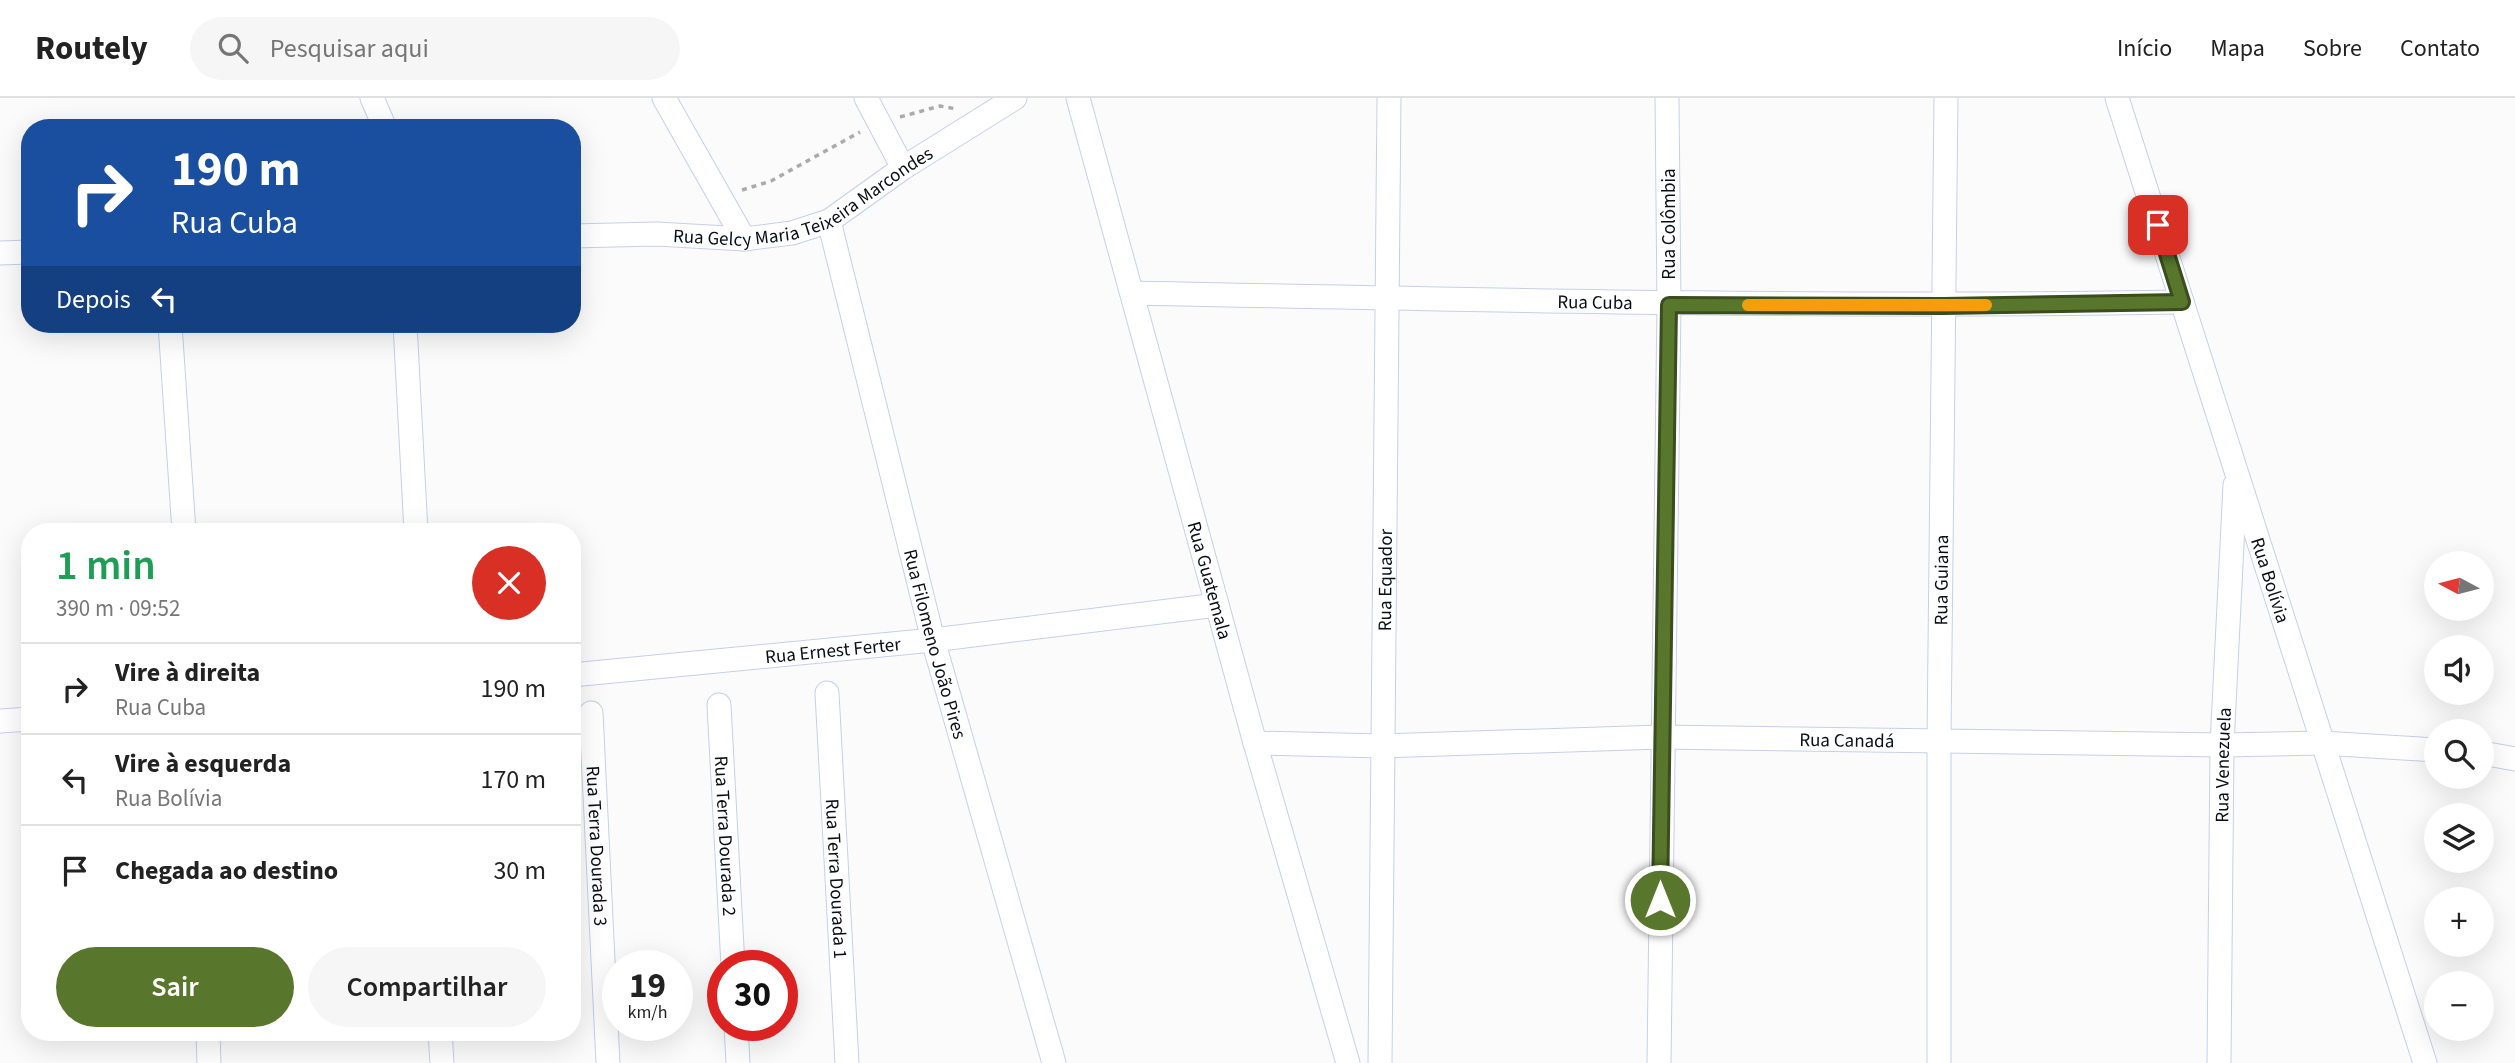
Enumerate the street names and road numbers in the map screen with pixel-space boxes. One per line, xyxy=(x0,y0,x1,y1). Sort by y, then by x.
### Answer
street label: Rua Gelcy Maria Teixeira Marcondes xyxy=(672,141,938,254)
street label: Rua Colômbia xyxy=(1656,168,1683,280)
street label: Rua Cuba xyxy=(1557,289,1633,317)
street label: Rua Guatemala xyxy=(1180,518,1238,643)
street label: Rua Equador xyxy=(1372,528,1400,631)
street label: Rua Guiana xyxy=(1928,534,1956,626)
street label: Rua Bolívia xyxy=(2243,534,2296,627)
street label: Rua Filomeno João Pires xyxy=(896,546,973,742)
street label: Rua Ernest Ferter xyxy=(764,631,902,671)
street label: Rua Venezuela xyxy=(2209,707,2239,823)
street label: Rua Canadá xyxy=(1799,727,1895,755)
street label: Rua Terra Dourada 2 xyxy=(707,755,742,917)
street label: Rua Terra Dourada 3 xyxy=(579,765,613,927)
street label: Rua Terra Dourada 1 xyxy=(818,798,853,960)

